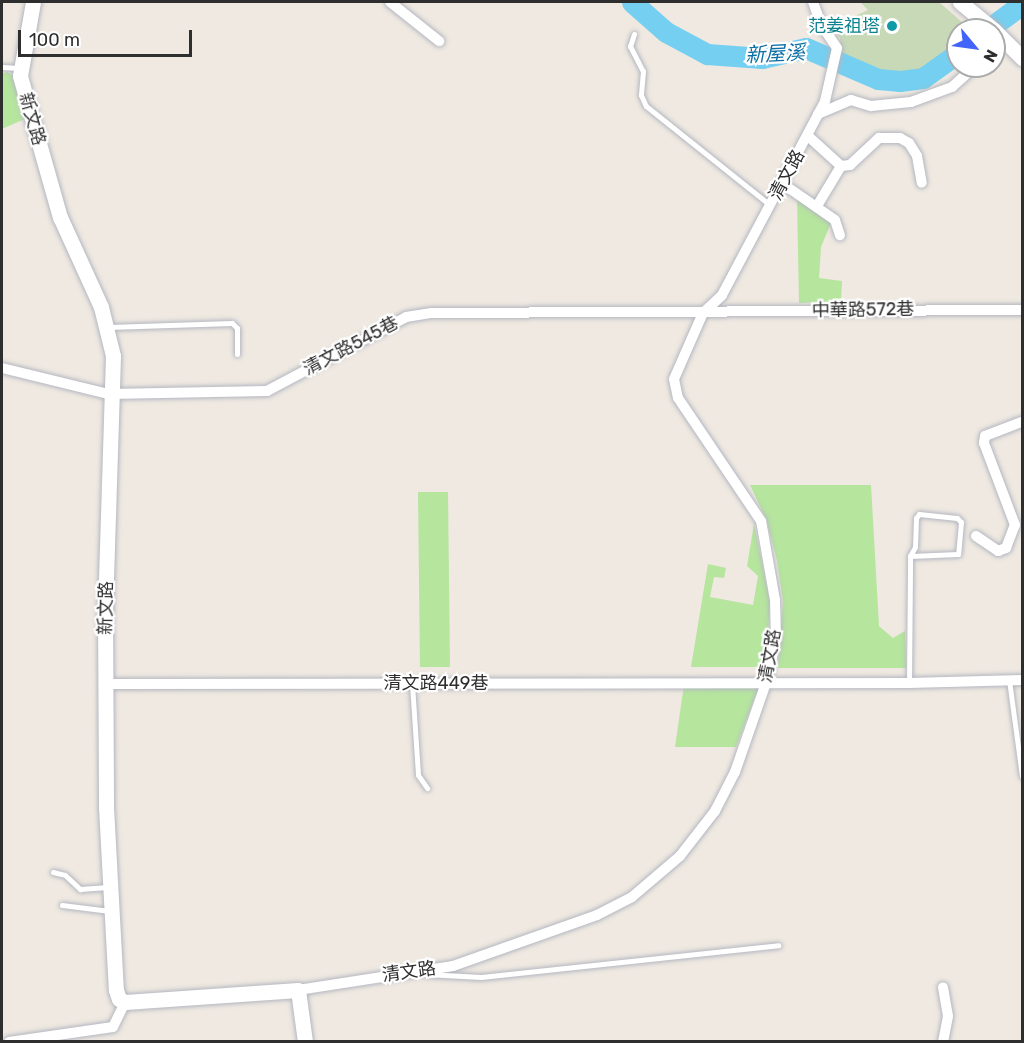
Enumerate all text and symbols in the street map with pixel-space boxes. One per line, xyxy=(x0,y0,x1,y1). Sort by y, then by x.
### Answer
place label: 范姜祖塔 xyxy=(808,15,880,37)
scale bar xyxy=(21,18,195,56)
north arrow xyxy=(946,18,1006,78)
marker: 范姜祖塔 xyxy=(885,19,899,33)
text: 100 m xyxy=(29,29,80,51)
water label: 新屋溪 xyxy=(744,40,806,68)
text: N xyxy=(979,46,1002,66)
street label: 新文路 xyxy=(14,90,50,148)
street label: 清文路 xyxy=(765,146,809,204)
street label: 中華路572巷 xyxy=(812,298,914,322)
street label: 清文路545巷 xyxy=(300,312,402,380)
street label: 新文路 xyxy=(95,581,117,635)
street label: 清文路 xyxy=(755,628,785,684)
street label: 清文路449巷 xyxy=(384,672,488,694)
street label: 清文路 xyxy=(381,958,437,986)

